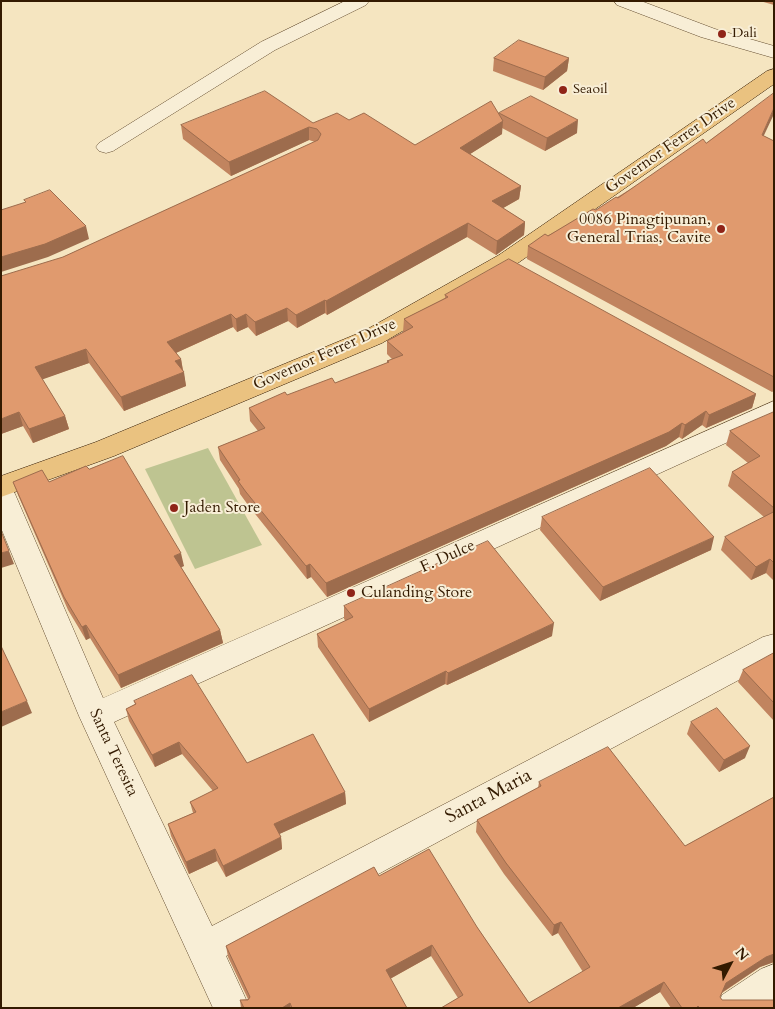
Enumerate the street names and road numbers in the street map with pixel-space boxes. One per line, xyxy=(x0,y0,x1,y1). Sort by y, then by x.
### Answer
street label: Governor Ferrer Drive xyxy=(602,94,740,198)
street label: Governor Ferrer Drive xyxy=(251,315,399,395)
street label: F. Dulce xyxy=(418,536,478,578)
street label: Santa Teresita xyxy=(84,706,142,800)
street label: Santa Maria xyxy=(442,765,536,829)

